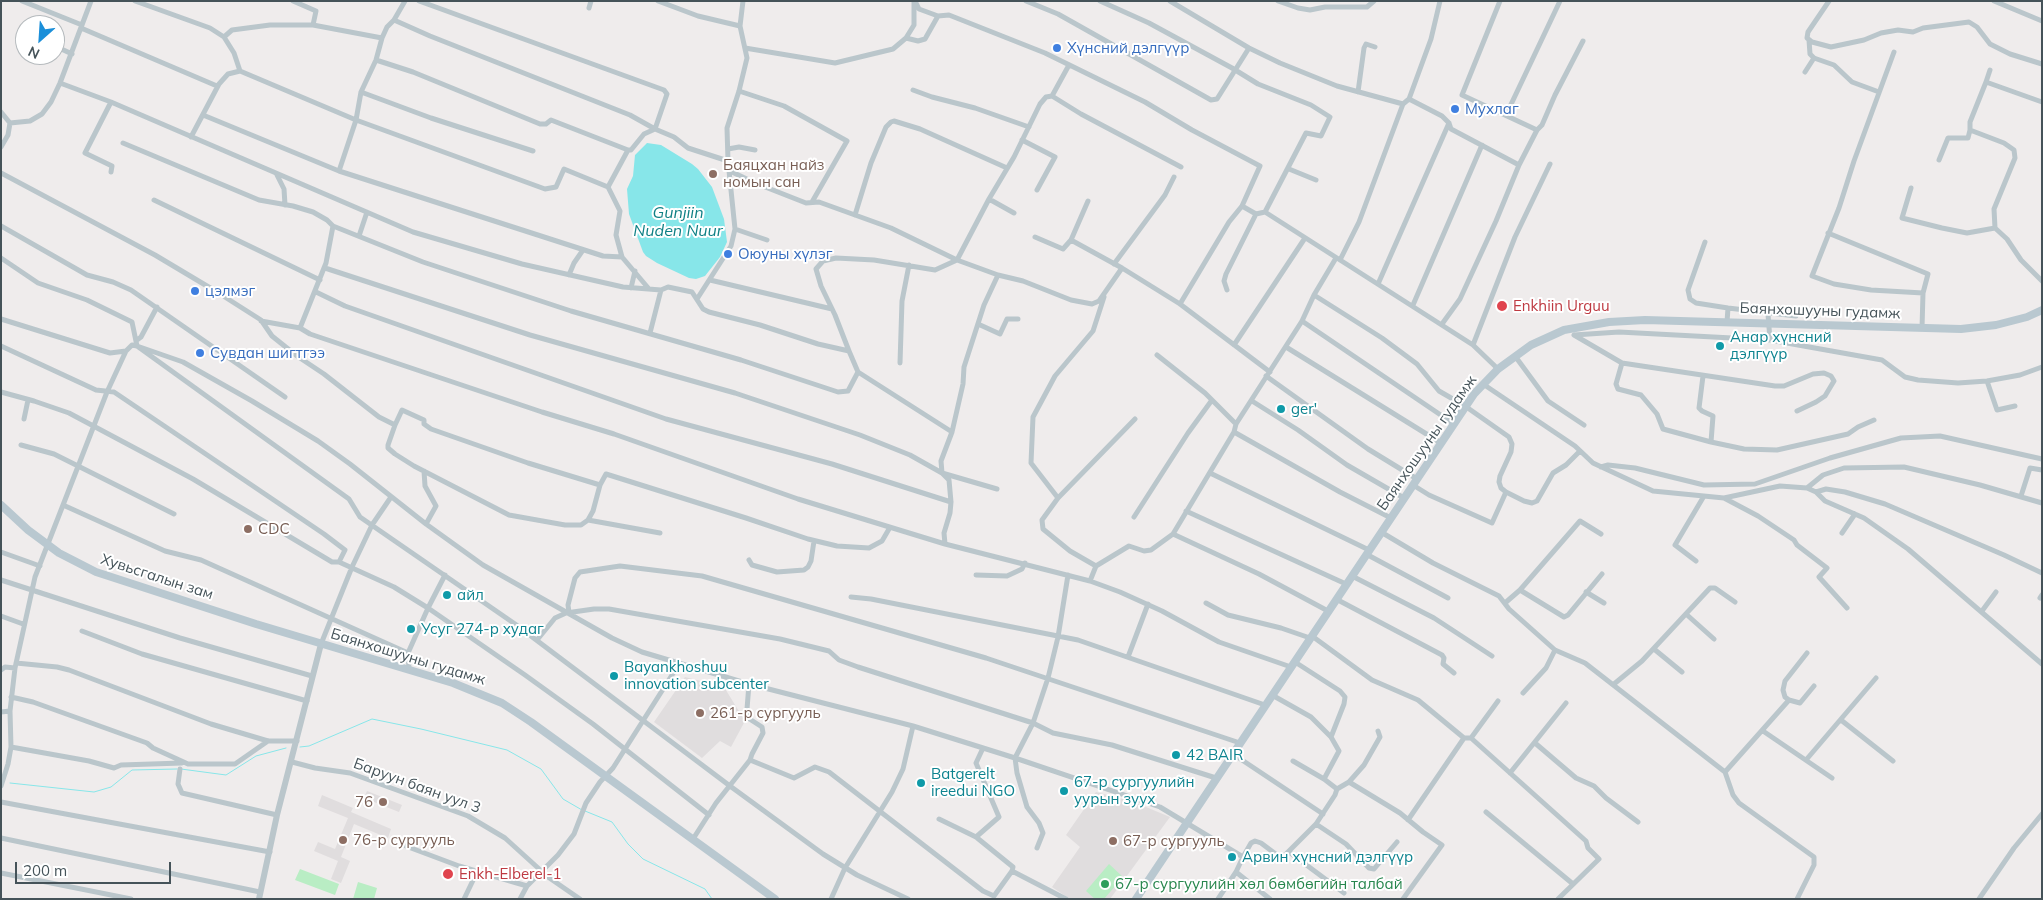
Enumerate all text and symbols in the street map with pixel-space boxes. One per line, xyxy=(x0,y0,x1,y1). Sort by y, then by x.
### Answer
north arrow xyxy=(15,15,65,65)
place label: Хүнсний дэлгүүр xyxy=(1067,39,1189,57)
text: N xyxy=(25,42,43,63)
marker: Хүнсний дэлгүүр xyxy=(1051,42,1063,54)
place label: Мухлаг xyxy=(1465,100,1519,118)
marker: Мухлаг xyxy=(1449,103,1461,115)
place label: Баяцхан найз номын сан xyxy=(723,156,824,191)
marker: Баяцхан найз номын сан xyxy=(707,168,719,180)
water label: Gunjiin Nuden Nuur xyxy=(633,203,723,241)
place label: Оюуны хүлэг xyxy=(738,245,832,263)
marker: Оюуны хүлэг xyxy=(722,248,734,260)
place label: цэлмэг xyxy=(205,282,255,300)
marker: цэлмэг xyxy=(189,285,201,297)
place label: Enkhiin Urguu xyxy=(1513,297,1610,315)
marker: Enkhiin Urguu xyxy=(1495,299,1509,313)
street label: Баянхошууны гудамж xyxy=(1739,299,1901,323)
place label: Анар хүнсний дэлгүүр xyxy=(1730,328,1832,363)
marker: Анар хүнсний дэлгүүр xyxy=(1714,340,1726,352)
place label: Сувдан шигтгээ xyxy=(210,344,325,362)
marker: Сувдан шигтгээ xyxy=(194,347,206,359)
street label: Баянхошууны гудамж xyxy=(1373,372,1481,514)
place label: ger' xyxy=(1291,400,1317,418)
marker: ger' xyxy=(1275,403,1287,415)
place label: CDC xyxy=(258,520,290,538)
marker: CDC xyxy=(242,523,254,535)
street label: Хувьсгалын зам xyxy=(98,550,216,604)
place label: айл xyxy=(457,586,484,604)
marker: айл xyxy=(441,589,453,601)
place label: Усуг 274-р худаг xyxy=(421,620,544,638)
marker: Усуг 274-р худаг xyxy=(405,623,417,635)
street label: Баянхошууны гудамж xyxy=(328,625,488,689)
place label: Bayankhoshuu innovation subcenter xyxy=(624,658,769,693)
marker: Bayankhoshuu innovation subcenter xyxy=(608,670,620,682)
place label: 261-р сургууль xyxy=(710,704,821,722)
marker: 261-р сургууль xyxy=(694,707,706,719)
place label: 42 BAIR xyxy=(1186,746,1243,764)
marker: 42 BAIR xyxy=(1170,749,1182,761)
street label: Баруун баян уул 3 xyxy=(351,755,483,817)
place label: Batgerelt ireedui NGO xyxy=(931,765,1015,800)
place label: 67-р сургуулийн уурын зуух xyxy=(1074,773,1194,808)
marker: Batgerelt ireedui NGO xyxy=(915,777,927,789)
marker: 67-р сургуулийн уурын зуух xyxy=(1058,785,1070,797)
place label: 76 xyxy=(355,793,373,811)
marker: 76 xyxy=(377,796,389,808)
place label: 76-р сургууль xyxy=(353,831,455,849)
place label: 67-р сургууль xyxy=(1123,832,1225,850)
marker: 76-р сургууль xyxy=(337,834,349,846)
marker: 67-р сургууль xyxy=(1107,835,1119,847)
place label: Арвин хүнсний дэлгүүр xyxy=(1242,848,1413,866)
marker: Арвин хүнсний дэлгүүр xyxy=(1226,851,1238,863)
scale bar xyxy=(18,852,174,884)
text: 200 m xyxy=(23,861,67,880)
place label: Enkh-Elberel-1 xyxy=(459,865,562,883)
marker: Enkh-Elberel-1 xyxy=(441,867,455,881)
place label: 67-р сургуулийн хөл бөмбөгийн талбай xyxy=(1115,875,1403,893)
marker: 67-р сургуулийн хөл бөмбөгийн талбай xyxy=(1099,878,1111,890)

